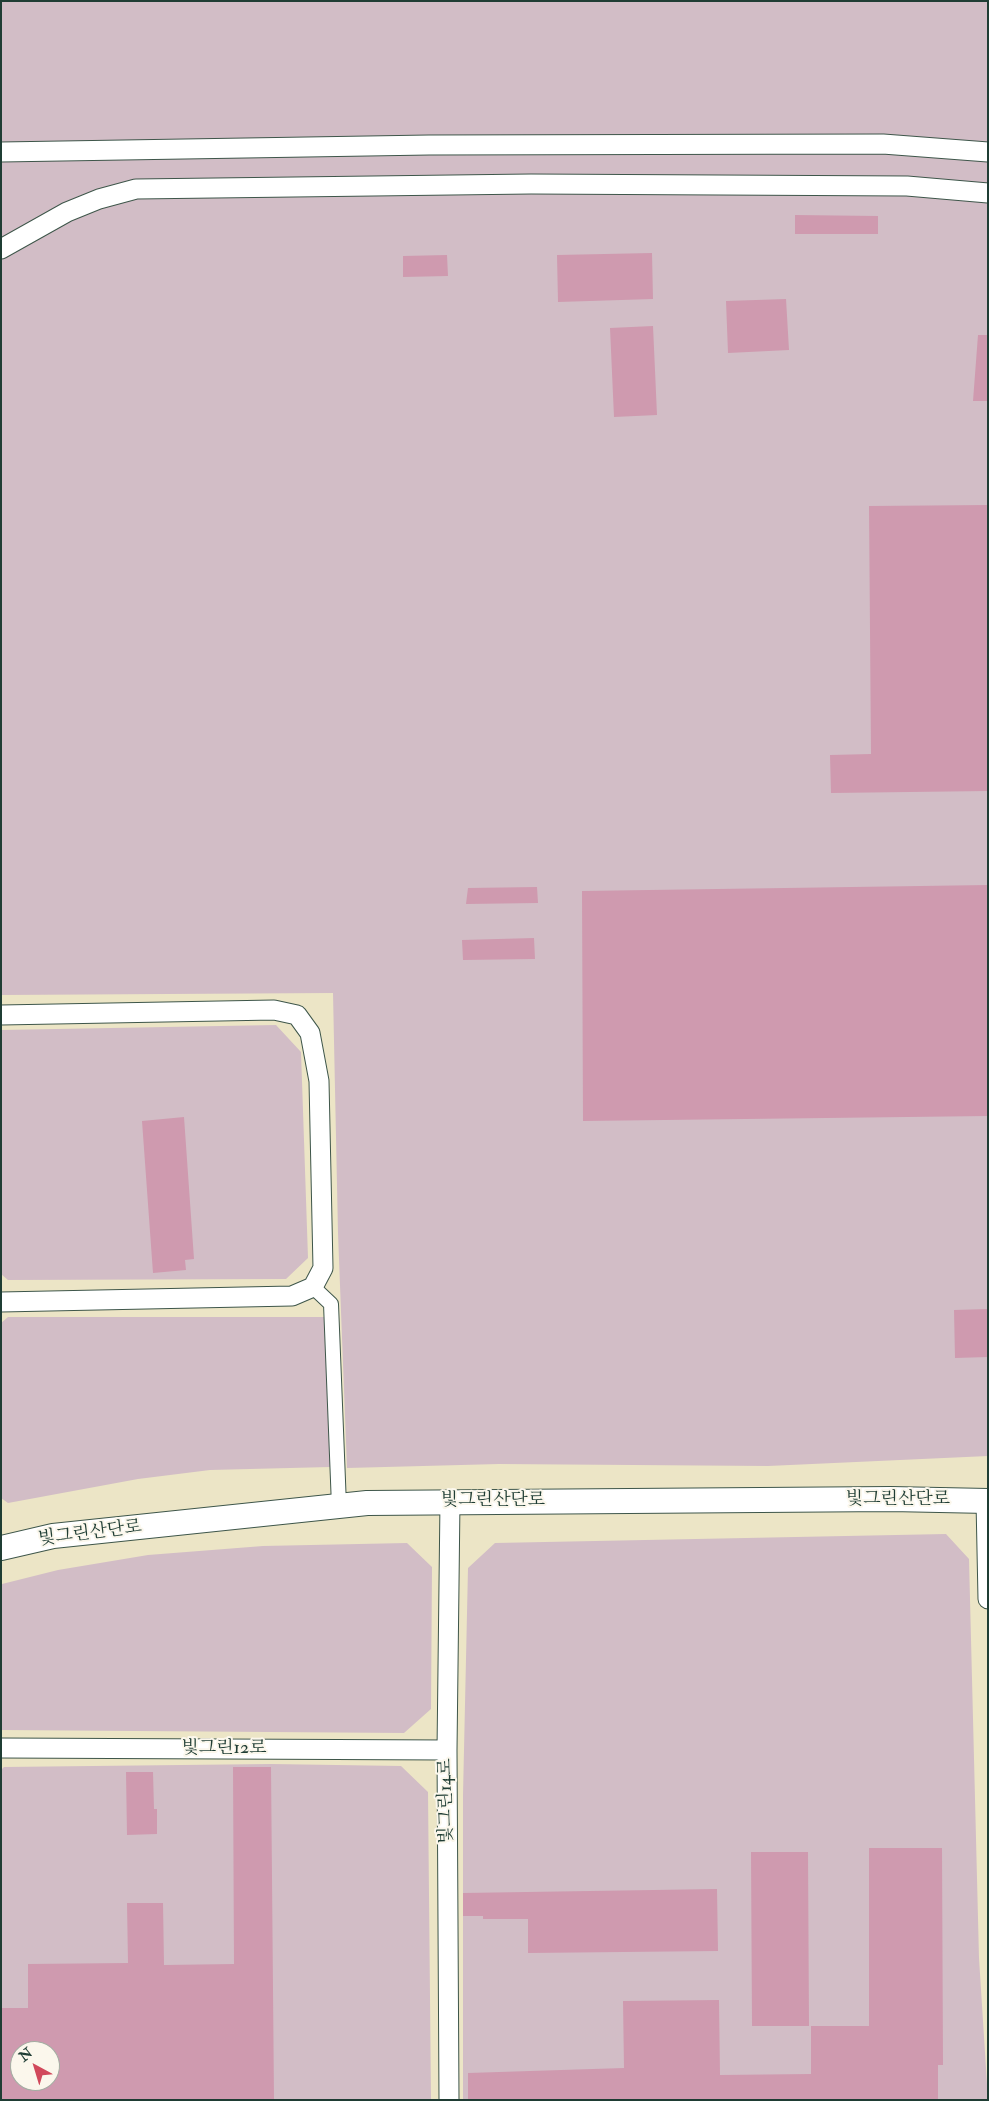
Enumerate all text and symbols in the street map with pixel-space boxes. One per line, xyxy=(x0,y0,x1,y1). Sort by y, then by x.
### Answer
street label: 빛그린산단로 xyxy=(846,1489,950,1511)
street label: 빛그린산단로 xyxy=(441,1490,545,1512)
street label: 빛그린산단로 xyxy=(37,1517,143,1551)
street label: 빛그린12로 xyxy=(181,1738,267,1760)
street label: 빛그린14로 xyxy=(435,1758,459,1844)
north arrow xyxy=(10,2041,60,2091)
text: N xyxy=(16,2044,36,2065)

